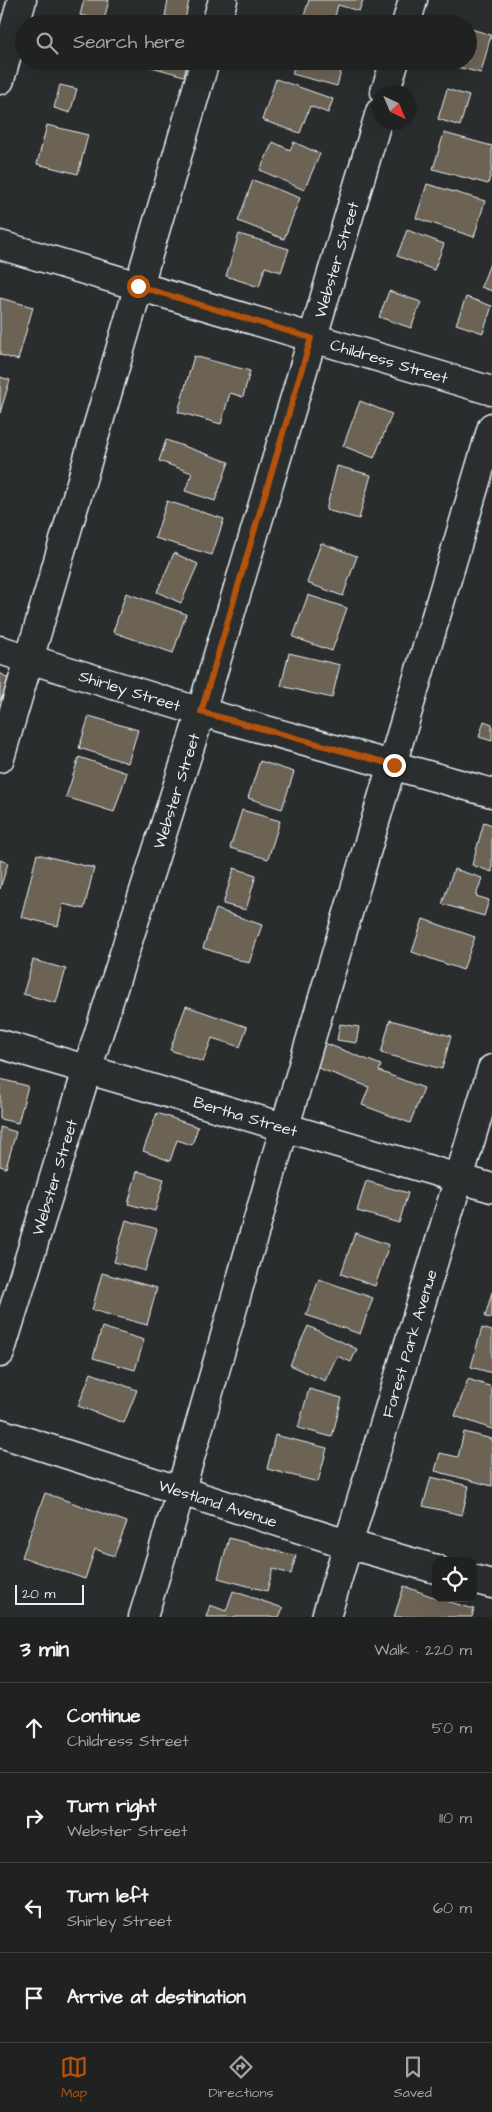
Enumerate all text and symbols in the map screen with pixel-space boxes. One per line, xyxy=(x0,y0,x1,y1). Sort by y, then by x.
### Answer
search box xyxy=(15,15,477,70)
icon: search xyxy=(33,29,61,57)
text: Search here xyxy=(73,29,185,56)
north arrow xyxy=(372,85,417,130)
street label: Webster Street xyxy=(309,198,365,321)
route start xyxy=(127,275,150,298)
street label: Childress Street xyxy=(327,334,451,389)
street label: Shirley Street xyxy=(76,665,184,717)
street label: Webster Street xyxy=(148,730,206,852)
route end xyxy=(383,754,406,777)
street label: Bertha Street xyxy=(191,1091,300,1143)
street label: Webster Street xyxy=(27,1116,83,1238)
street label: Forest Park Avenue xyxy=(377,1266,443,1420)
street label: Westland Avenue xyxy=(156,1474,280,1533)
map controls xyxy=(432,1557,477,1602)
button: locate xyxy=(432,1557,477,1602)
scale bar xyxy=(15,1582,84,1605)
text: 20 m xyxy=(22,1584,55,1604)
text: 3 min xyxy=(20,1635,69,1664)
text: Walk · 220 m xyxy=(374,1639,472,1661)
text: Continue xyxy=(67,1703,141,1730)
icon: ahead xyxy=(20,1714,48,1742)
text: 50 m xyxy=(432,1717,472,1739)
text: Childress Street xyxy=(67,1730,189,1752)
text: Turn right xyxy=(67,1793,156,1820)
icon: right xyxy=(20,1804,48,1832)
text: 110 m xyxy=(439,1807,472,1829)
text: Webster Street xyxy=(67,1820,187,1842)
text: Turn left xyxy=(67,1883,148,1910)
icon: left xyxy=(20,1894,48,1922)
text: 60 m xyxy=(433,1897,472,1919)
text: Shirley Street xyxy=(67,1910,172,1932)
icon: arrive xyxy=(20,1984,48,2012)
text: Arrive at destination xyxy=(67,1984,246,2011)
tab: Map xyxy=(60,2053,88,2103)
tab: Directions xyxy=(208,2053,273,2103)
tab: Saved xyxy=(394,2053,432,2103)

